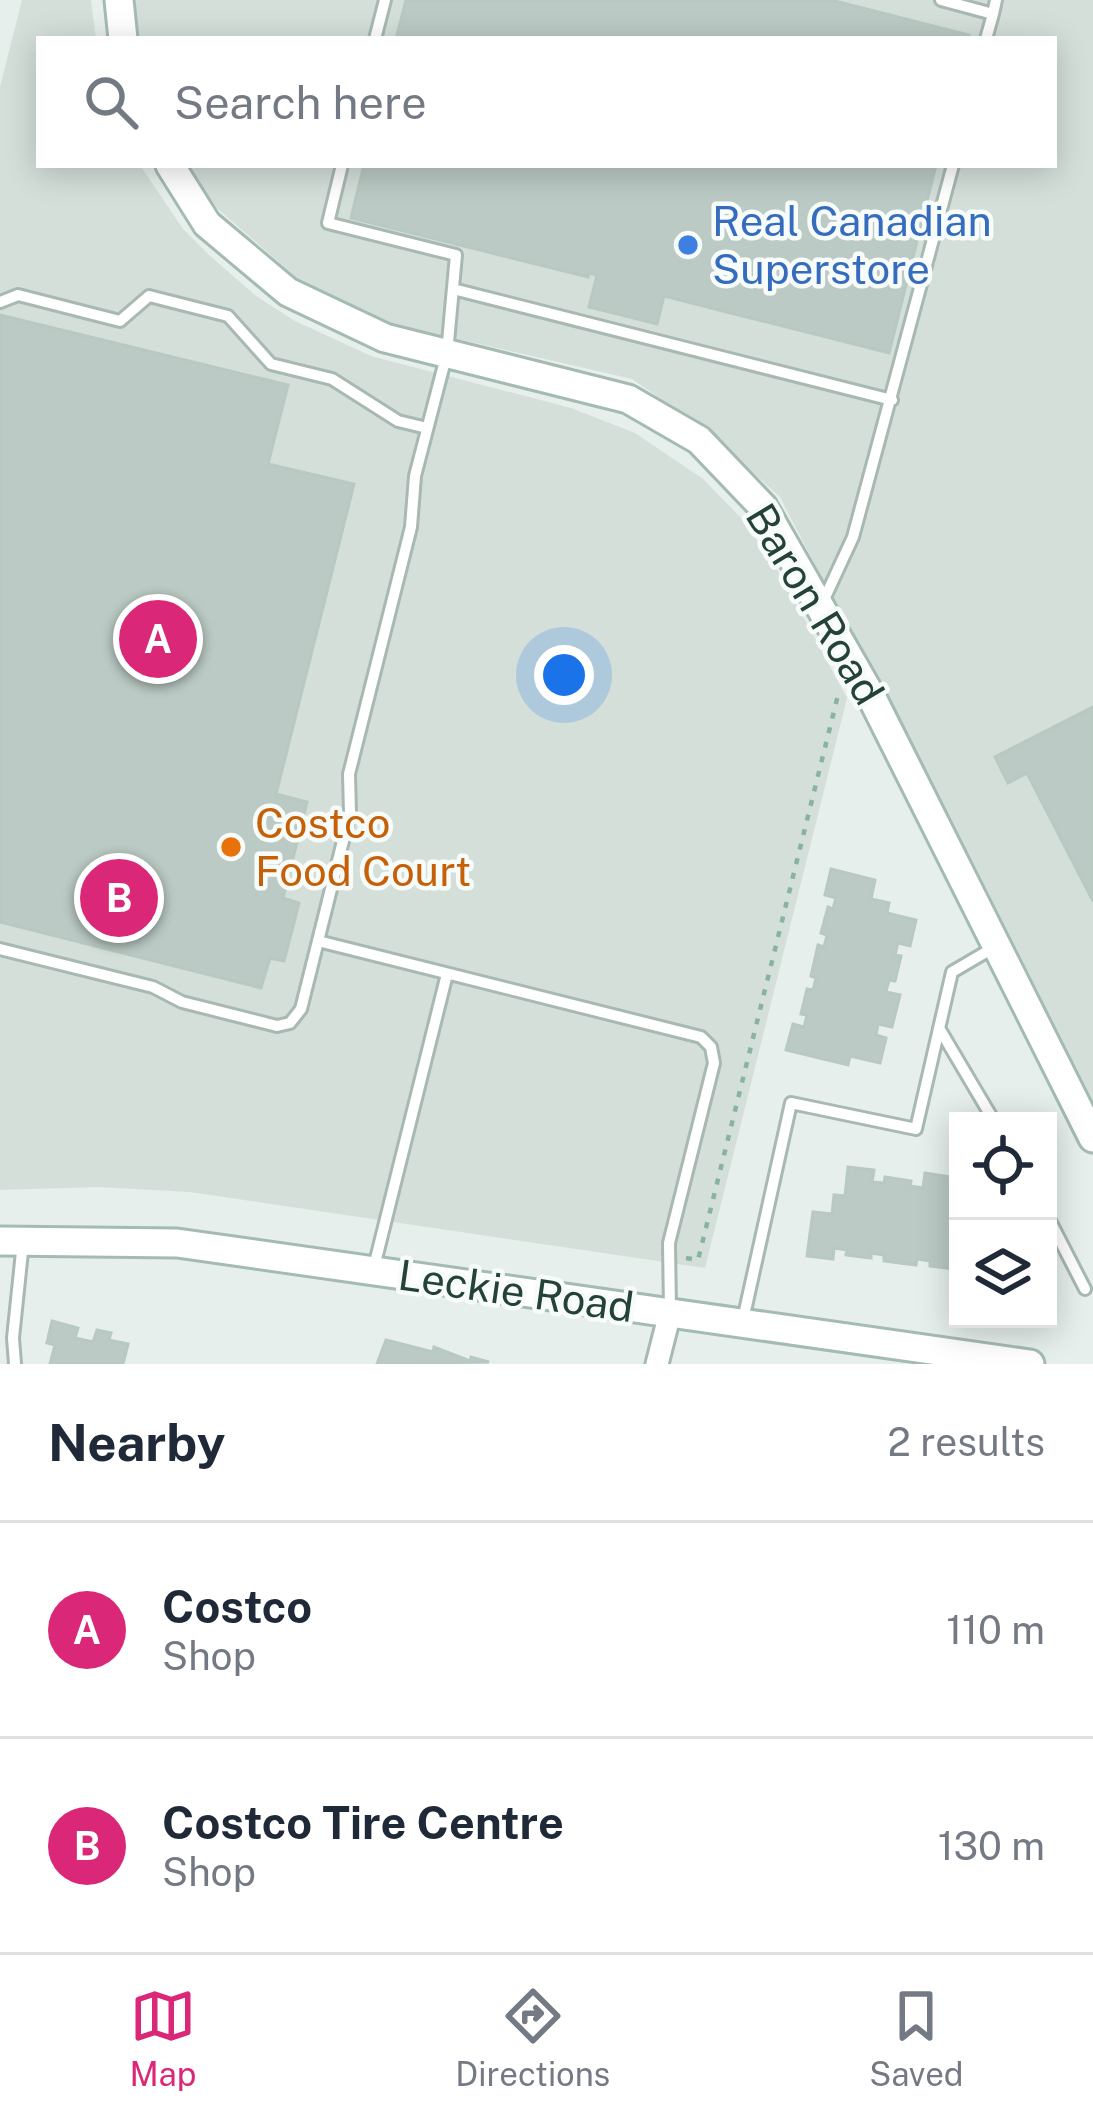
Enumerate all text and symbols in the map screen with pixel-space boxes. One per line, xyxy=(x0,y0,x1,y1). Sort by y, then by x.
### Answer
search box xyxy=(36,36,1057,168)
icon: search xyxy=(78,69,144,135)
text: Search here xyxy=(174,76,427,129)
place label: Real Canadian Superstore xyxy=(712,196,992,293)
marker: Real Canadian Superstore xyxy=(675,232,701,258)
street label: Baron Road xyxy=(736,495,894,713)
pin: A xyxy=(119,594,197,684)
your location xyxy=(534,645,594,705)
place label: Costco Food Court xyxy=(255,798,471,895)
marker: Costco Food Court xyxy=(218,834,244,860)
pin: B xyxy=(80,853,158,943)
map controls xyxy=(949,1112,1057,1328)
button: locate xyxy=(949,1112,1057,1220)
button: layers xyxy=(949,1220,1057,1328)
street label: Leckie Road xyxy=(395,1250,637,1331)
text: Nearby xyxy=(48,1413,225,1472)
text: 2 results xyxy=(888,1419,1045,1465)
text: Costco xyxy=(162,1580,312,1633)
text: A xyxy=(73,1607,101,1653)
text: 110 m xyxy=(946,1607,1045,1653)
text: Shop xyxy=(162,1633,256,1679)
text: Costco Tire Centre xyxy=(162,1796,564,1849)
text: B xyxy=(74,1823,100,1869)
text: 130 m xyxy=(938,1823,1045,1869)
text: Shop xyxy=(162,1849,256,1895)
tab: Map xyxy=(129,1983,196,2093)
tab: Directions xyxy=(455,1983,610,2093)
tab: Saved xyxy=(869,1983,964,2093)

